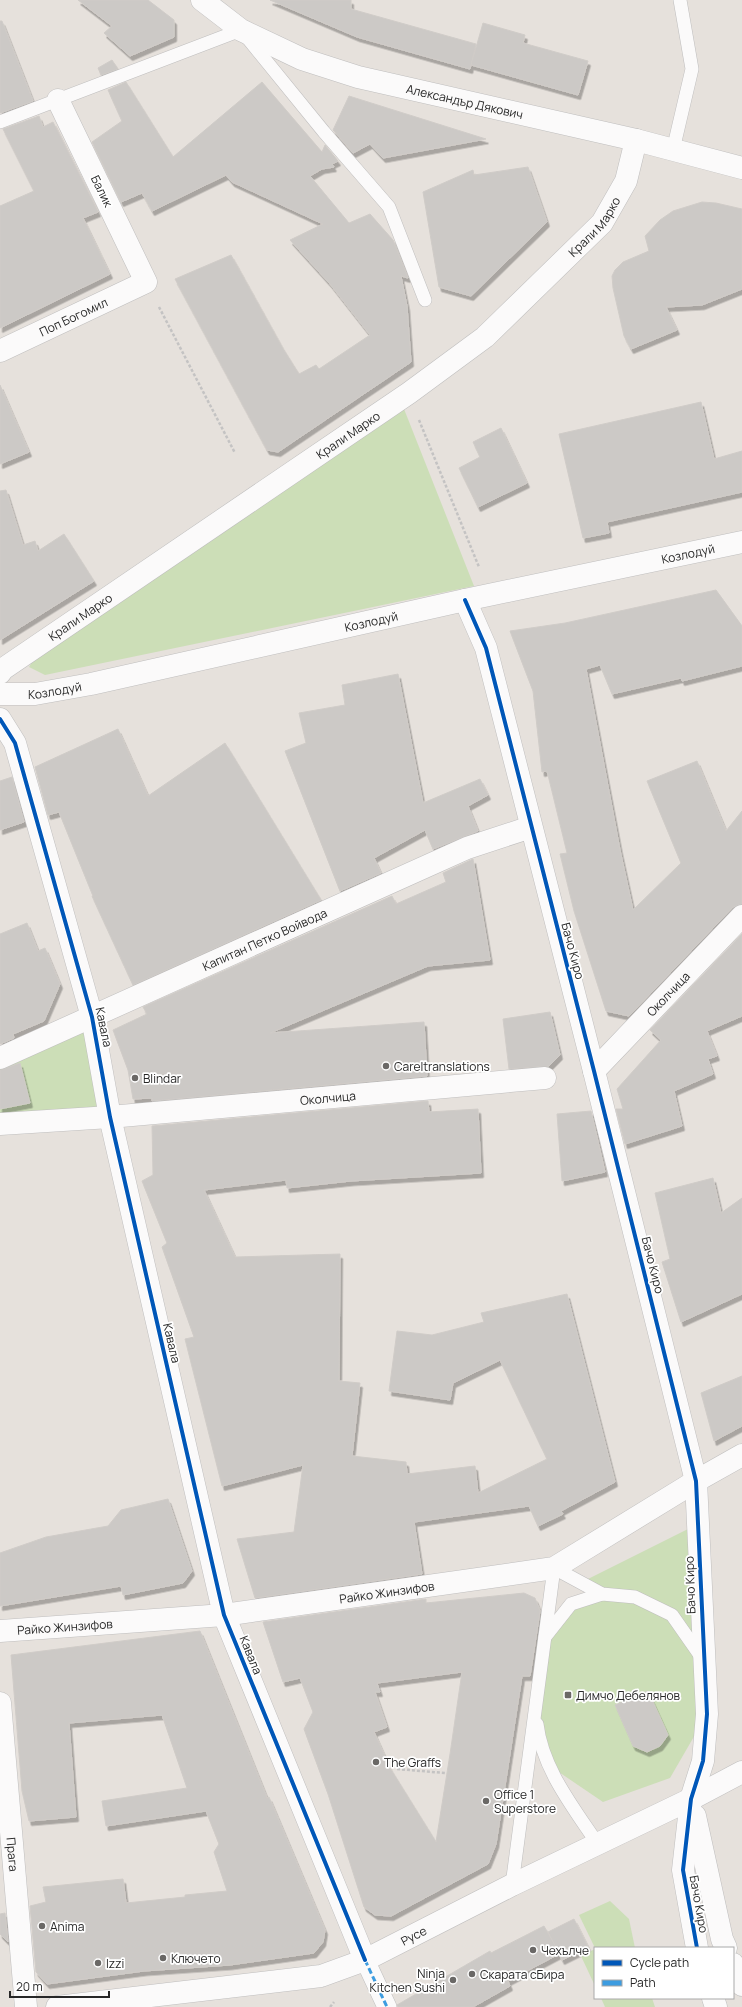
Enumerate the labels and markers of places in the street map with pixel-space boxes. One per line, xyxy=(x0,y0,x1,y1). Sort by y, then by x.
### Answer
place label: Careltranslations xyxy=(394,1058,490,1075)
marker: Careltranslations xyxy=(381,1061,391,1071)
place label: Blindar xyxy=(143,1070,182,1087)
marker: Blindar xyxy=(130,1073,140,1083)
place label: Димчо Дебелянов xyxy=(576,1687,681,1704)
marker: Димчо Дебелянов xyxy=(563,1690,573,1700)
place label: The Graffs xyxy=(384,1754,441,1771)
marker: The Graffs xyxy=(371,1757,381,1767)
place label: Office 1 Superstore xyxy=(494,1786,556,1817)
marker: Office 1 Superstore xyxy=(481,1796,491,1806)
place label: Anima xyxy=(50,1918,84,1935)
marker: Anima xyxy=(37,1921,47,1931)
place label: Чехълче xyxy=(541,1942,589,1959)
marker: Чехълче xyxy=(528,1945,538,1955)
place label: Ключето xyxy=(171,1950,221,1967)
marker: Ключето xyxy=(158,1953,168,1963)
place label: Izzi xyxy=(106,1955,124,1972)
marker: Izzi xyxy=(93,1958,103,1968)
place label: Ninja Kitchen Sushi xyxy=(370,1965,445,1996)
place label: Скарата сБира xyxy=(480,1966,564,1983)
marker: Скарата сБира xyxy=(467,1969,477,1979)
marker: Ninja Kitchen Sushi xyxy=(448,1975,458,1985)

